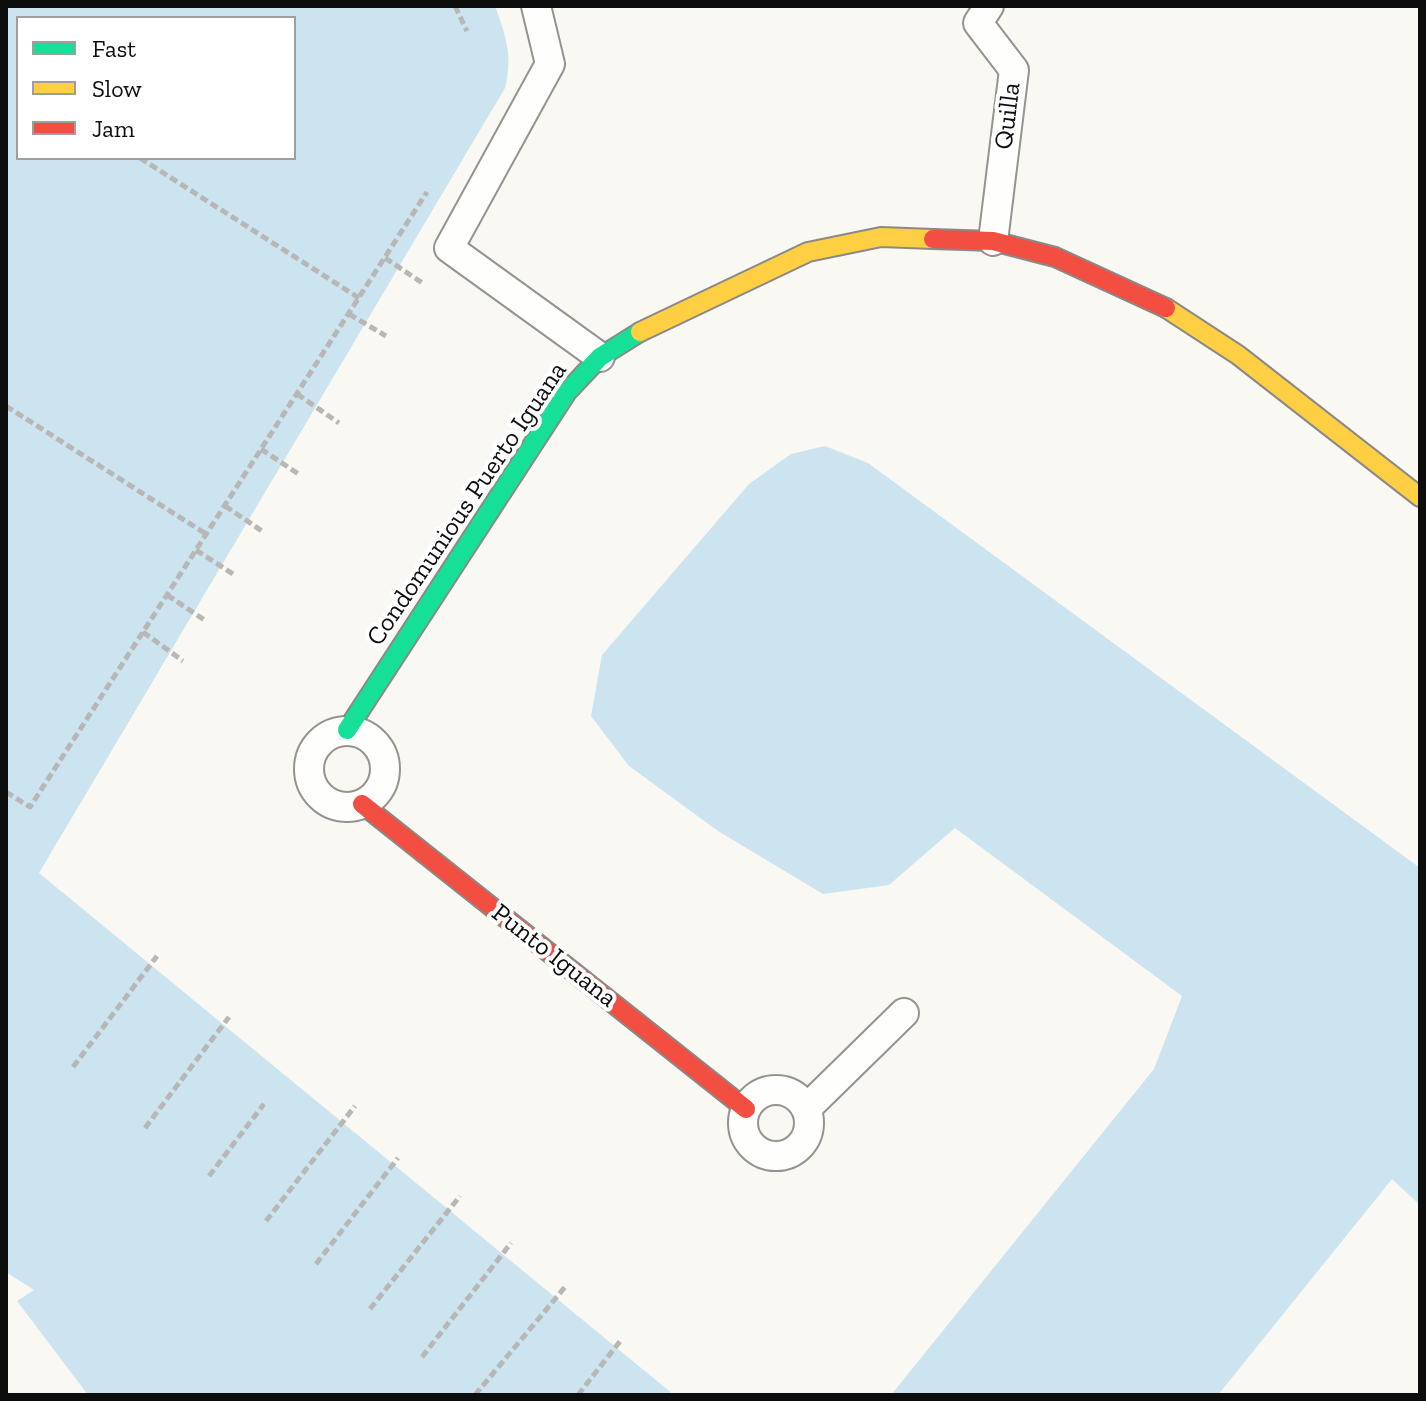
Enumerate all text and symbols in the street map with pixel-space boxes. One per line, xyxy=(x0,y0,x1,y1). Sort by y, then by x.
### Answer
legend xyxy=(16,16,296,160)
text: Fast xyxy=(92,34,136,63)
text: Slow xyxy=(92,74,142,103)
street label: Quilla xyxy=(988,81,1028,151)
text: Jam xyxy=(92,114,135,143)
street label: Condomunious Puerto Iguana xyxy=(360,356,574,652)
street label: Punto Iguana xyxy=(485,898,623,1014)

